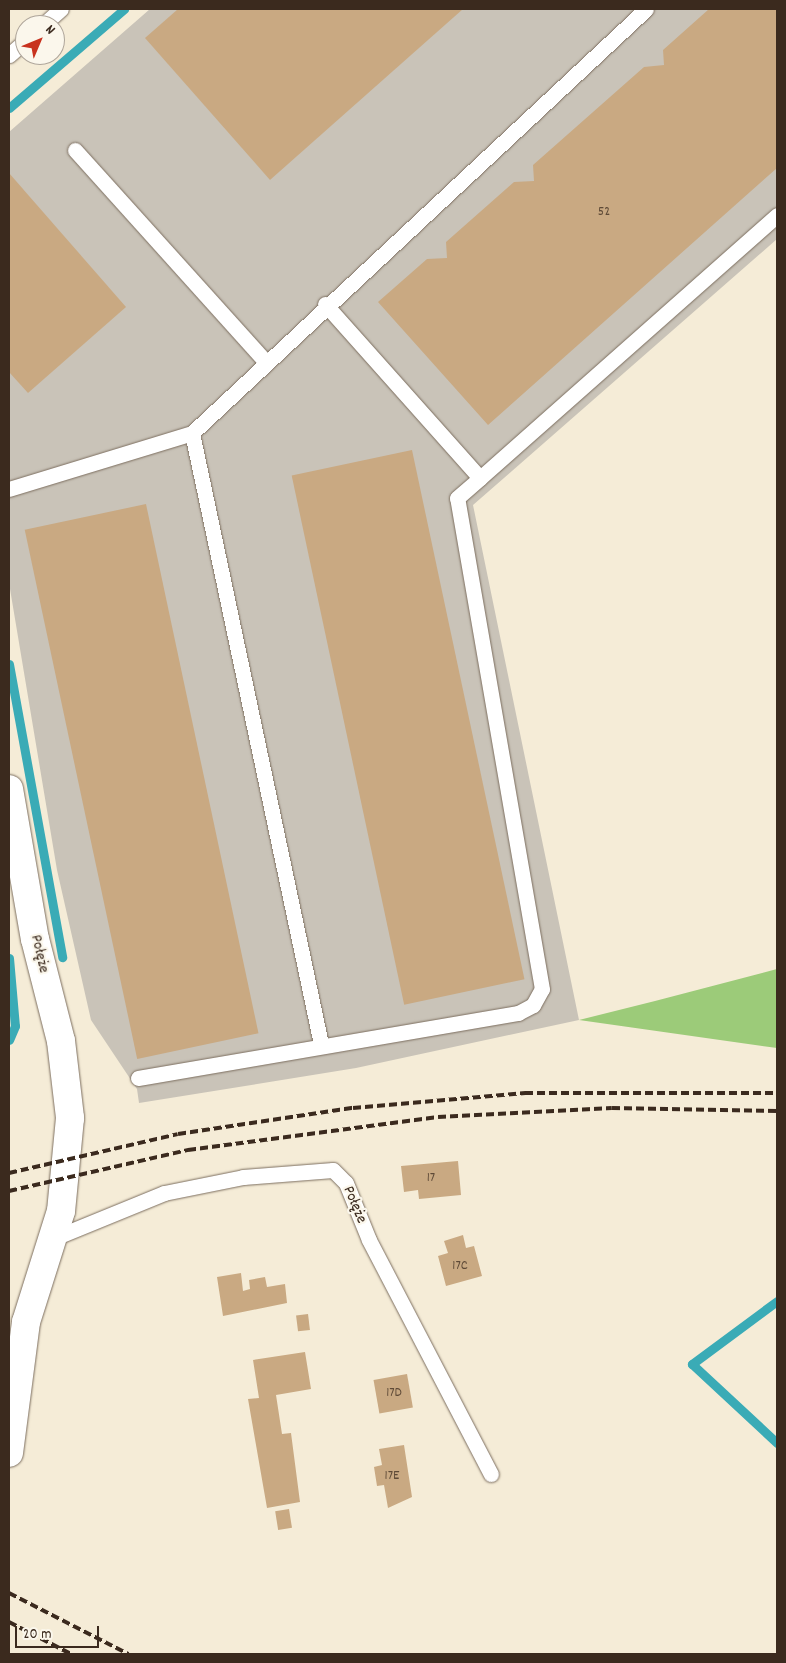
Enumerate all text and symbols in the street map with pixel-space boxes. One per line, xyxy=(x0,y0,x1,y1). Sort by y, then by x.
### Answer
north arrow xyxy=(15,15,65,65)
text: N xyxy=(40,21,59,40)
house number: 52 xyxy=(598,204,610,220)
street label: Połęże xyxy=(25,933,53,975)
house number: 17 xyxy=(427,1170,435,1186)
street label: Połęże xyxy=(338,1183,370,1227)
house number: 17C xyxy=(452,1258,468,1274)
house number: 17D xyxy=(386,1385,402,1401)
house number: 17E xyxy=(385,1468,399,1484)
scale bar xyxy=(18,1616,101,1648)
text: 20 m xyxy=(23,1624,51,1646)

